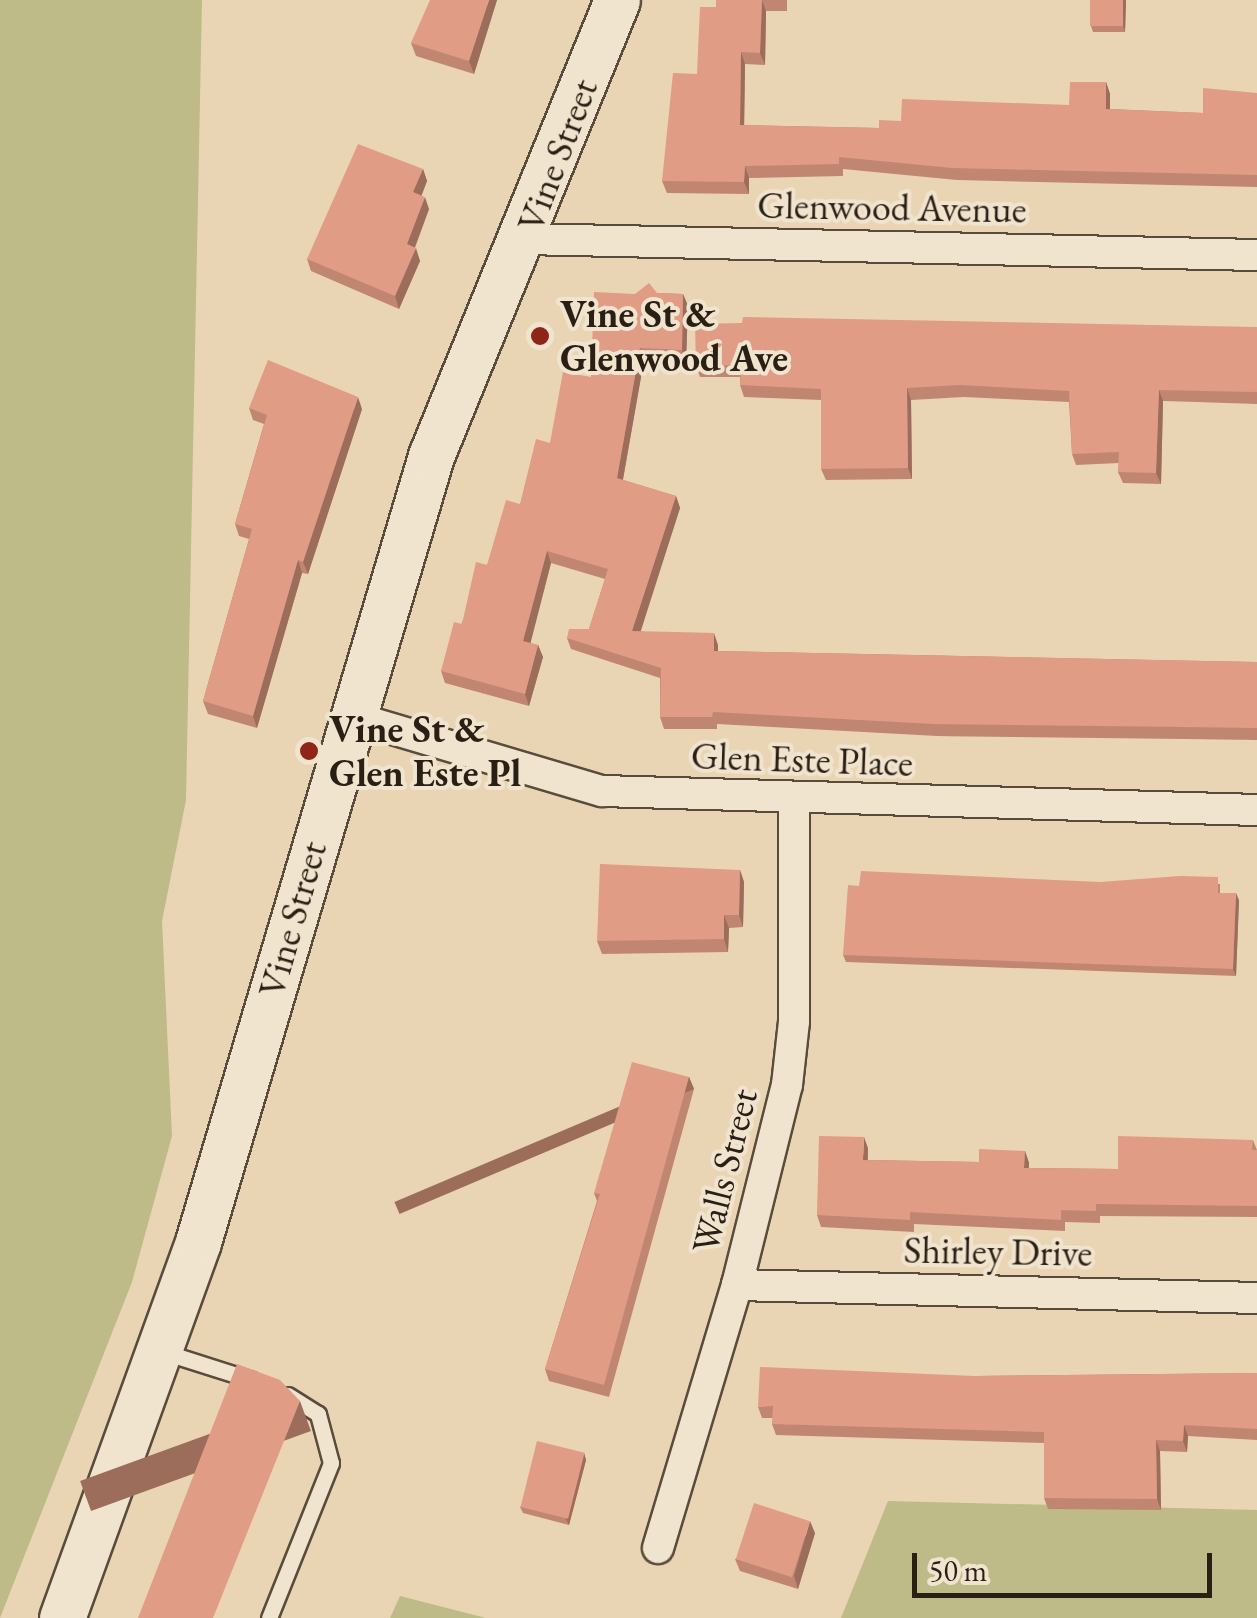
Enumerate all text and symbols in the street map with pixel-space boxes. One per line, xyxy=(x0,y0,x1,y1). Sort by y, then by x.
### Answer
street label: Vine Street xyxy=(507,72,607,238)
street label: Glenwood Avenue xyxy=(757,182,1027,232)
place label: Vine St & Glenwood Ave xyxy=(560,291,788,380)
marker: Vine St & Glenwood Ave xyxy=(529,325,551,347)
place label: Vine St & Glen Este Pl xyxy=(329,706,521,796)
street label: Glen Este Place xyxy=(690,732,914,786)
marker: Vine St & Glen Este Pl xyxy=(298,740,320,762)
street label: Vine Street xyxy=(248,836,336,1002)
street label: Walls Street xyxy=(682,1084,766,1258)
street label: Shirley Drive xyxy=(903,1227,1093,1275)
scale bar xyxy=(917,1533,1217,1595)
text: 50 m xyxy=(929,1551,987,1590)

